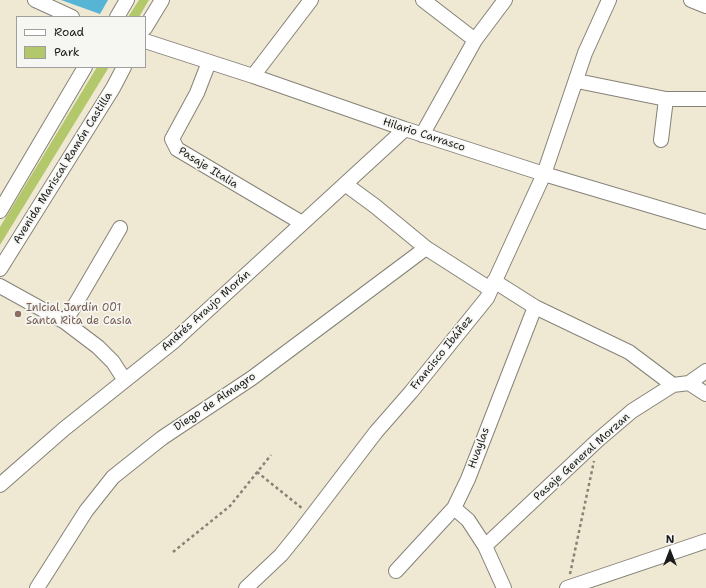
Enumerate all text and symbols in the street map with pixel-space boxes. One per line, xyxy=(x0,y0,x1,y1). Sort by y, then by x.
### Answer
legend xyxy=(16,16,146,68)
text: Road xyxy=(54,24,84,40)
text: Park xyxy=(54,44,80,60)
street label: Avenida Mariscal Ramón Castilla xyxy=(11,90,115,246)
street label: Hilario Carrasco xyxy=(381,115,467,155)
street label: Pasaje Italia xyxy=(176,144,240,192)
street label: Andrés Araujo Morán xyxy=(159,268,253,354)
place label: Inicial Jardín 001 Santa Rita de Casia xyxy=(26,301,131,327)
marker: Inicial Jardín 001 Santa Rita de Casia xyxy=(13,309,23,319)
street label: Francisco Ibáñez xyxy=(408,313,476,393)
street label: Diego de Almagro xyxy=(172,370,258,434)
street label: Pasaje General Morzan xyxy=(531,410,633,504)
street label: Huaylas xyxy=(465,426,493,470)
north arrow xyxy=(650,532,690,572)
text: N xyxy=(666,532,674,547)

